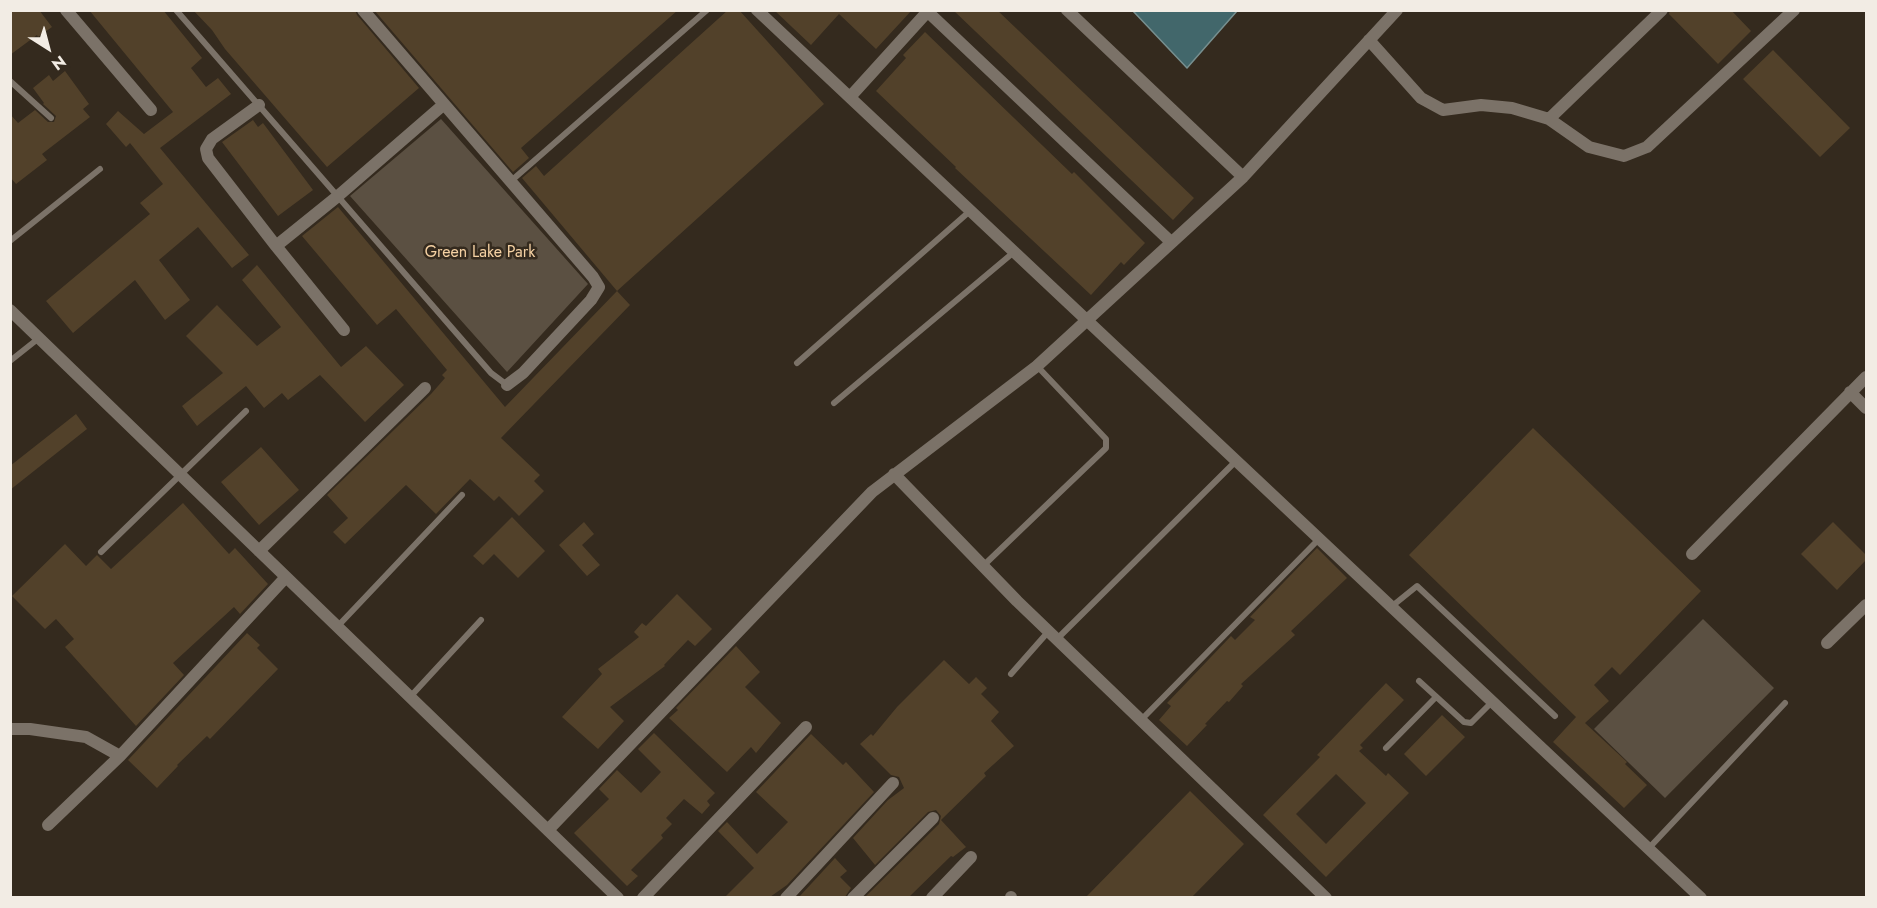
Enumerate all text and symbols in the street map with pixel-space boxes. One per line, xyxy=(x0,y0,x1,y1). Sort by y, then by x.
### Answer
north arrow xyxy=(18,18,78,78)
text: N xyxy=(47,50,71,76)
park label: Green Lake Park xyxy=(425,243,535,263)

